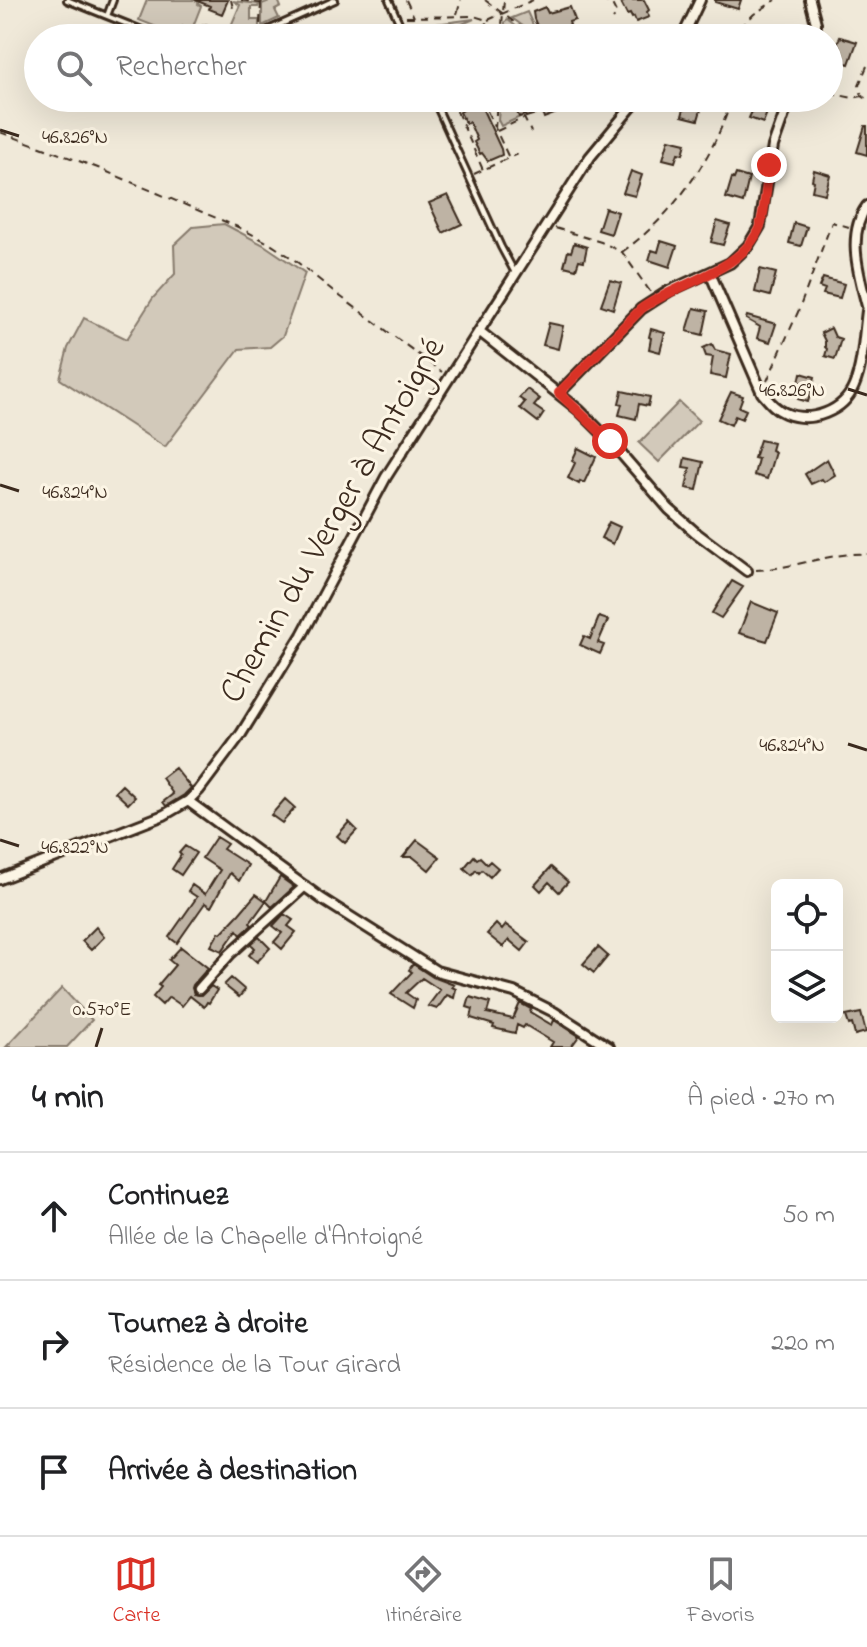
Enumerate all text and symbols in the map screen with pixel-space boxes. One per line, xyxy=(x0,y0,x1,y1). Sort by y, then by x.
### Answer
search box xyxy=(24,24,843,112)
icon: search xyxy=(52,46,96,90)
text: Rechercher xyxy=(116,46,247,90)
text: 46.826°N xyxy=(42,124,108,153)
route end xyxy=(751,147,787,183)
street label: Chemin du Verger à Antoigné xyxy=(207,327,461,714)
text: 46.826°N xyxy=(759,377,825,406)
route start xyxy=(592,423,628,459)
text: 46.824°N xyxy=(42,479,108,508)
text: 46.824°N xyxy=(759,732,825,761)
text: 46.822°N xyxy=(41,834,109,863)
map controls xyxy=(771,879,843,1023)
button: locate xyxy=(771,879,843,951)
button: layers xyxy=(771,951,843,1023)
text: 0.570°E xyxy=(73,996,131,1025)
text: 4 min xyxy=(32,1074,104,1124)
text: À pied · 270 m xyxy=(687,1080,835,1118)
text: Continuez xyxy=(108,1175,228,1219)
icon: ahead xyxy=(32,1194,76,1238)
text: 50 m xyxy=(782,1197,835,1235)
text: Allée de la Chapelle d'Antoigné xyxy=(108,1219,423,1257)
text: Tournez à droite xyxy=(108,1303,308,1347)
icon: right xyxy=(32,1322,76,1366)
text: 220 m xyxy=(771,1325,835,1363)
text: Résidence de la Tour Girard xyxy=(108,1347,401,1385)
icon: arrive xyxy=(32,1450,76,1494)
text: Arrivée à destination xyxy=(108,1450,357,1494)
tab: Carte xyxy=(112,1552,160,1632)
tab: Itinéraire xyxy=(385,1552,462,1632)
tab: Favoris xyxy=(687,1552,755,1632)

